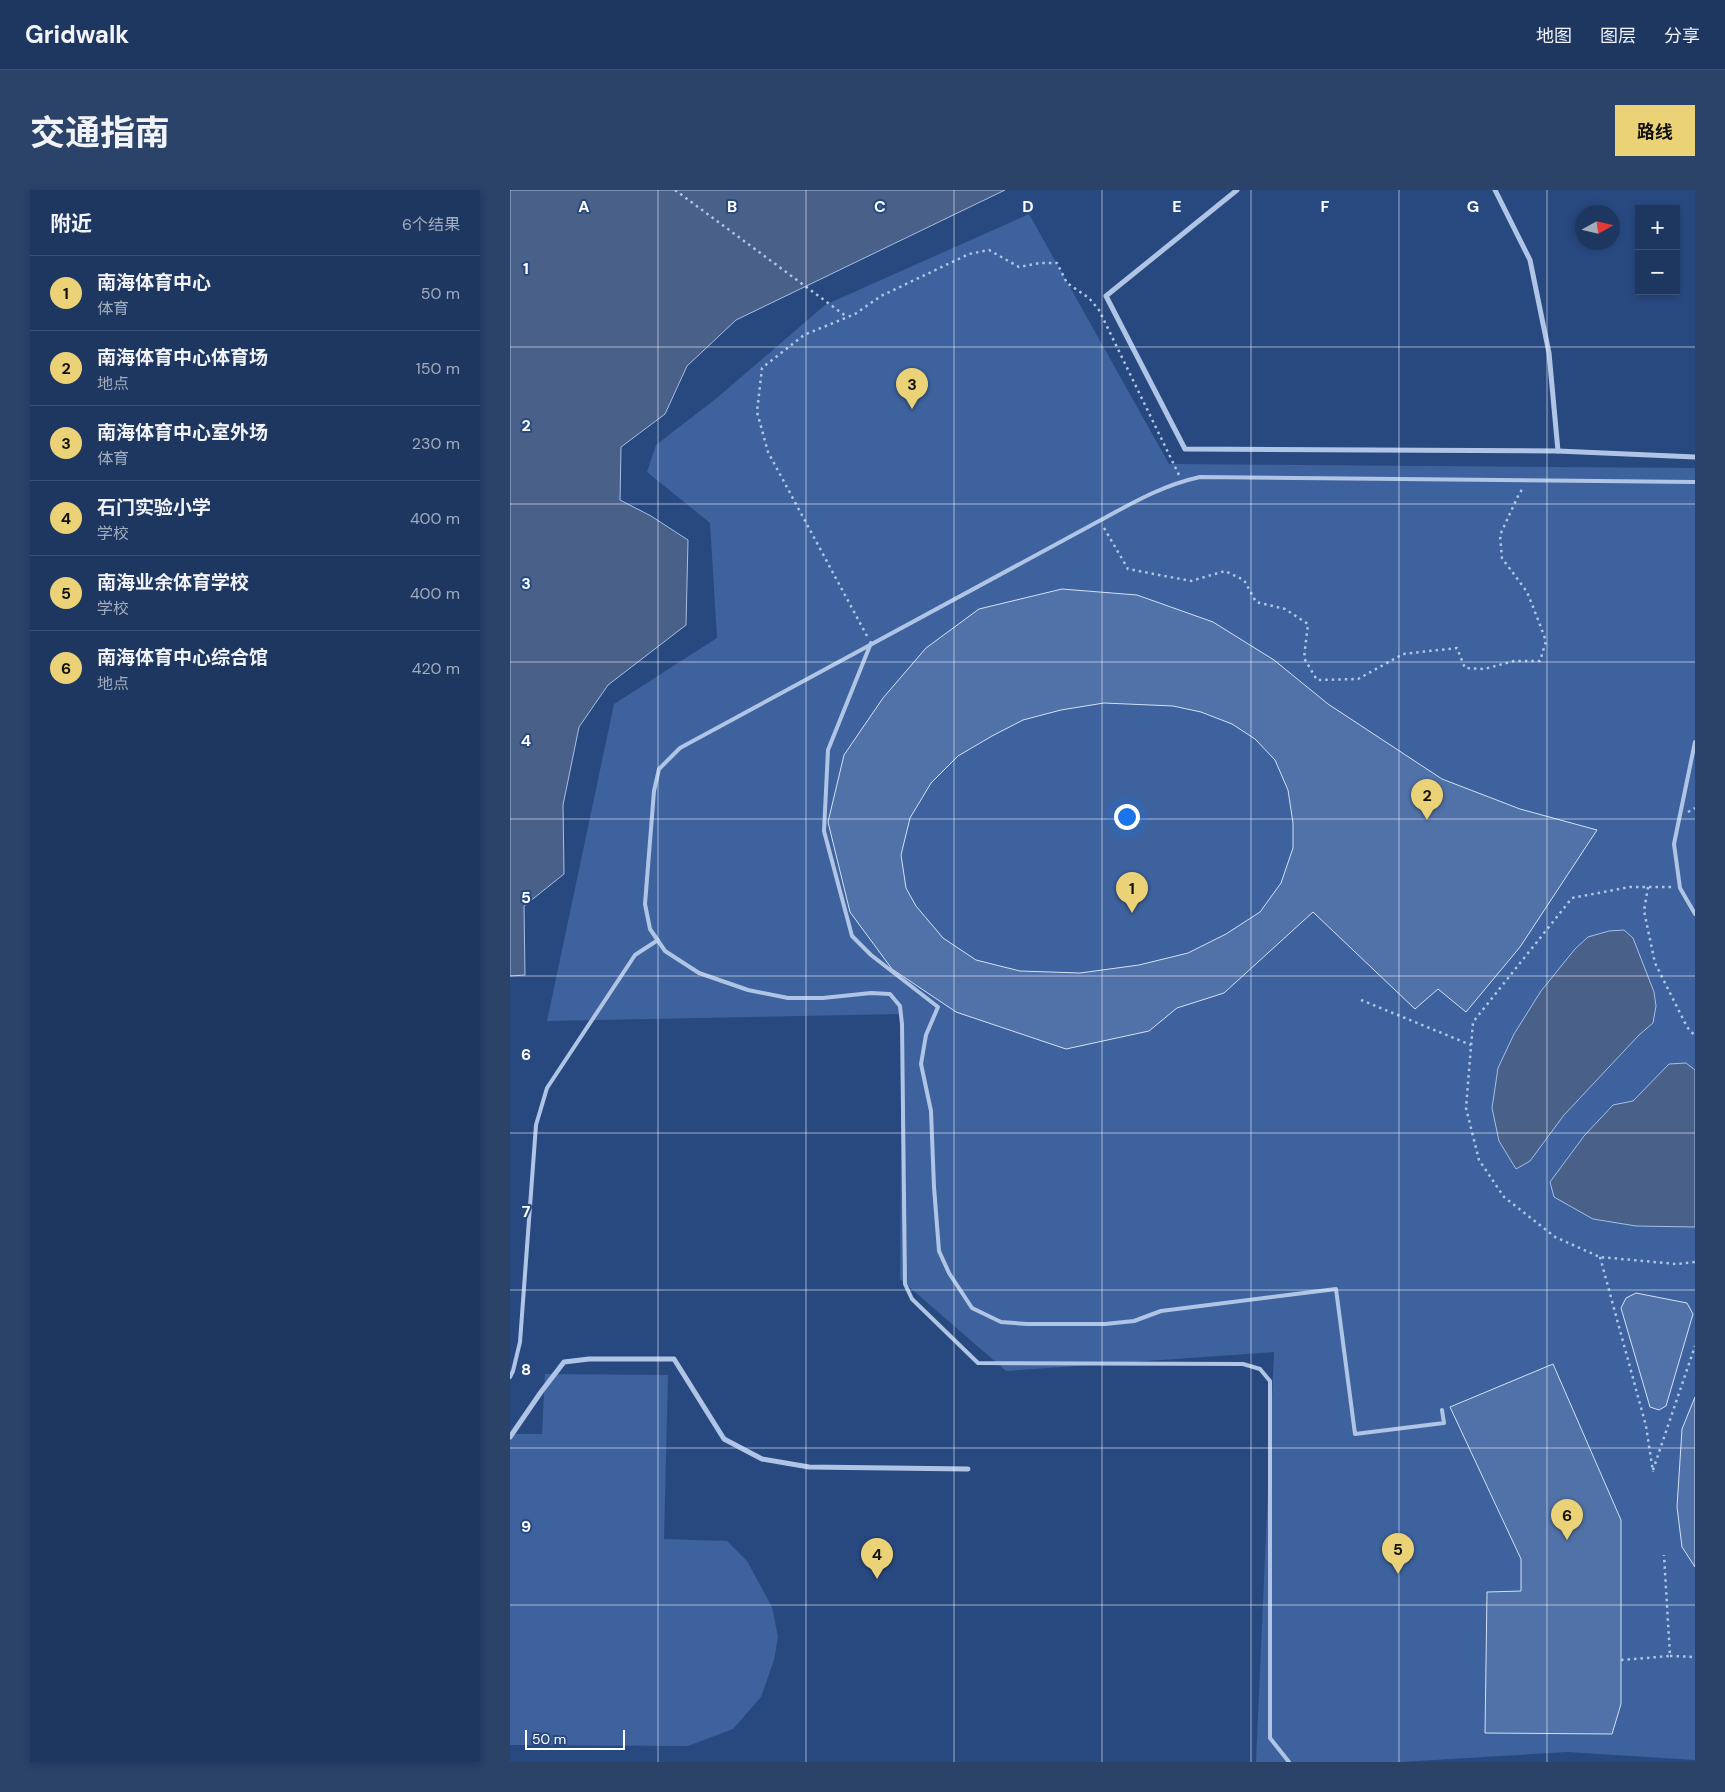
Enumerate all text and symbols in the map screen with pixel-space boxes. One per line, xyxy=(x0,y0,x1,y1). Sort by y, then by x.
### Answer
text: Gridwalk xyxy=(25,19,129,50)
text: 地图 xyxy=(1536,24,1572,48)
text: 图层 xyxy=(1600,24,1636,48)
text: 分享 xyxy=(1664,24,1700,48)
button: 路线 xyxy=(1615,105,1695,156)
text: 交通指南 xyxy=(30,110,170,156)
text: A xyxy=(578,196,590,217)
text: B xyxy=(727,196,737,217)
text: C xyxy=(874,196,886,217)
text: D xyxy=(1022,196,1034,217)
text: E xyxy=(1172,196,1182,217)
text: F xyxy=(1321,196,1330,217)
text: G xyxy=(1467,196,1479,217)
north arrow xyxy=(1575,205,1620,250)
map controls xyxy=(1635,205,1680,295)
button: + xyxy=(1635,205,1680,250)
text: 附近 xyxy=(50,210,92,238)
text: 6个结果 xyxy=(402,214,460,235)
button: − xyxy=(1635,250,1680,295)
text: 1 xyxy=(523,258,529,279)
text: 南海体育中心 xyxy=(97,270,211,295)
text: 1 xyxy=(63,283,69,304)
text: 50 m xyxy=(421,283,460,304)
text: 体育 xyxy=(97,298,129,319)
text: 南海体育中心体育场 xyxy=(97,345,268,370)
text: 2 xyxy=(61,358,71,379)
text: 150 m xyxy=(416,358,460,379)
pin: 3 xyxy=(896,368,928,409)
text: 地点 xyxy=(97,373,129,394)
text: 2 xyxy=(521,415,531,436)
text: 南海体育中心室外场 xyxy=(97,420,268,445)
text: 3 xyxy=(61,433,71,454)
text: 230 m xyxy=(412,433,460,454)
text: 体育 xyxy=(97,448,129,469)
text: 石门实验小学 xyxy=(97,495,211,520)
text: 4 xyxy=(61,508,71,529)
text: 400 m xyxy=(410,508,460,529)
text: 学校 xyxy=(97,523,129,544)
text: 南海业余体育学校 xyxy=(97,570,249,595)
text: 3 xyxy=(521,573,531,594)
text: 5 xyxy=(61,583,71,604)
text: 400 m xyxy=(410,583,460,604)
text: 学校 xyxy=(97,598,129,619)
text: 南海体育中心综合馆 xyxy=(97,645,268,670)
text: 6 xyxy=(61,658,71,679)
text: 420 m xyxy=(412,658,460,679)
text: 地点 xyxy=(97,673,129,694)
text: 4 xyxy=(521,730,531,751)
pin: 2 xyxy=(1411,779,1443,820)
your location xyxy=(1114,804,1140,830)
pin: 1 xyxy=(1116,872,1148,913)
text: 5 xyxy=(521,887,531,908)
text: 6 xyxy=(521,1044,531,1065)
text: 7 xyxy=(522,1201,531,1222)
text: 8 xyxy=(521,1359,531,1380)
pin: 6 xyxy=(1551,1499,1583,1540)
text: 9 xyxy=(521,1516,531,1537)
pin: 5 xyxy=(1382,1533,1414,1574)
pin: 4 xyxy=(861,1538,893,1579)
scale bar xyxy=(525,1727,625,1750)
text: 50 m xyxy=(532,1730,566,1748)

